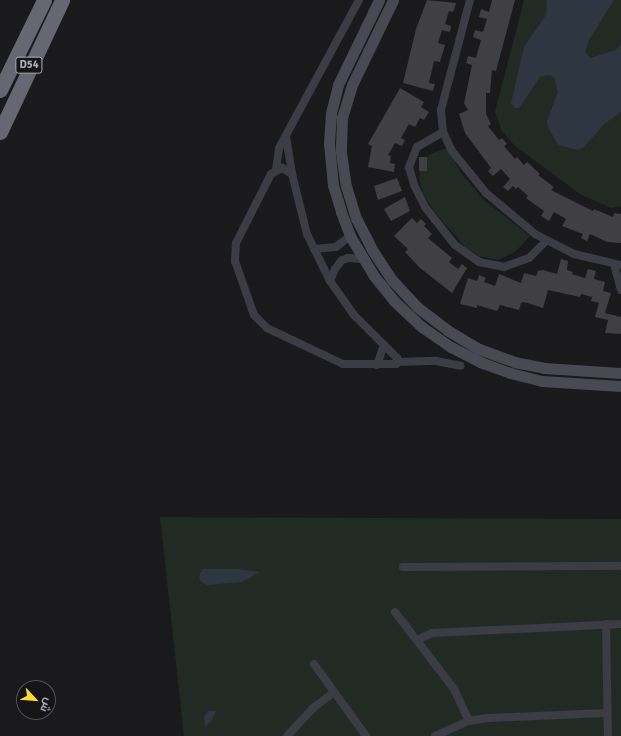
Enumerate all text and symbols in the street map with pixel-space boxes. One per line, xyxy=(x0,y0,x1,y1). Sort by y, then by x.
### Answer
road number: D54 xyxy=(15,56,43,74)
north arrow xyxy=(16,680,56,720)
text: ش xyxy=(37,696,55,714)

